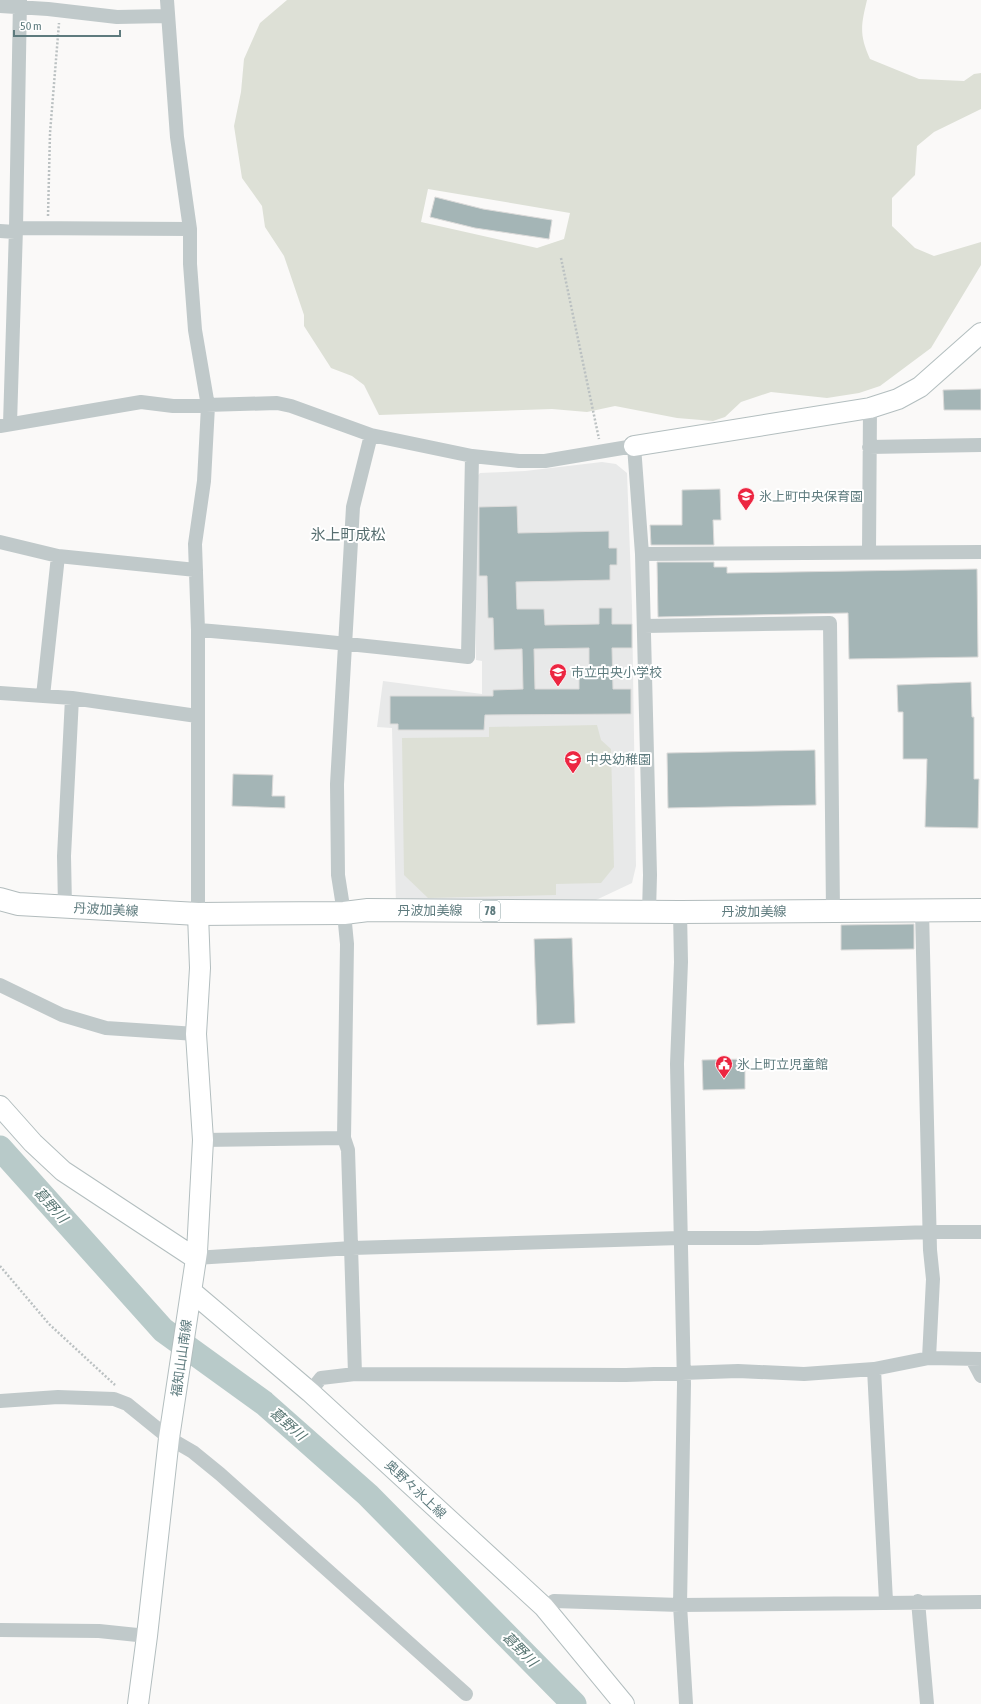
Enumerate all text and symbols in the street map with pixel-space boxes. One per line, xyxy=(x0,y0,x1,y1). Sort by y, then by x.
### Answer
scale bar xyxy=(14,12,120,38)
text: 50 m xyxy=(20,19,42,33)
school or university icon: 氷上町中央保育園 xyxy=(736,486,756,511)
place label: 氷上町中央保育園 xyxy=(759,489,863,504)
district label: 氷上町成松 xyxy=(310,526,386,543)
school or university icon: 市立中央小学校 xyxy=(548,662,568,687)
place label: 市立中央小学校 xyxy=(571,665,662,680)
school or university icon: 中央幼稚園 xyxy=(563,749,583,774)
place label: 中央幼稚園 xyxy=(586,752,651,767)
street label: 丹波加美線 xyxy=(73,900,139,919)
road number: 78 xyxy=(480,901,500,921)
street label: 丹波加美線 xyxy=(397,903,463,918)
street label: 丹波加美線 xyxy=(721,904,787,919)
public building icon: 氷上町立児童館 xyxy=(714,1054,734,1079)
place label: 氷上町立児童館 xyxy=(737,1057,828,1072)
water label: 葛野川 xyxy=(31,1184,72,1227)
street label: 福知山山南線 xyxy=(169,1318,194,1398)
water label: 葛野川 xyxy=(267,1404,311,1445)
street label: 奥野々氷上線 xyxy=(382,1457,449,1521)
water label: 葛野川 xyxy=(499,1628,542,1671)

